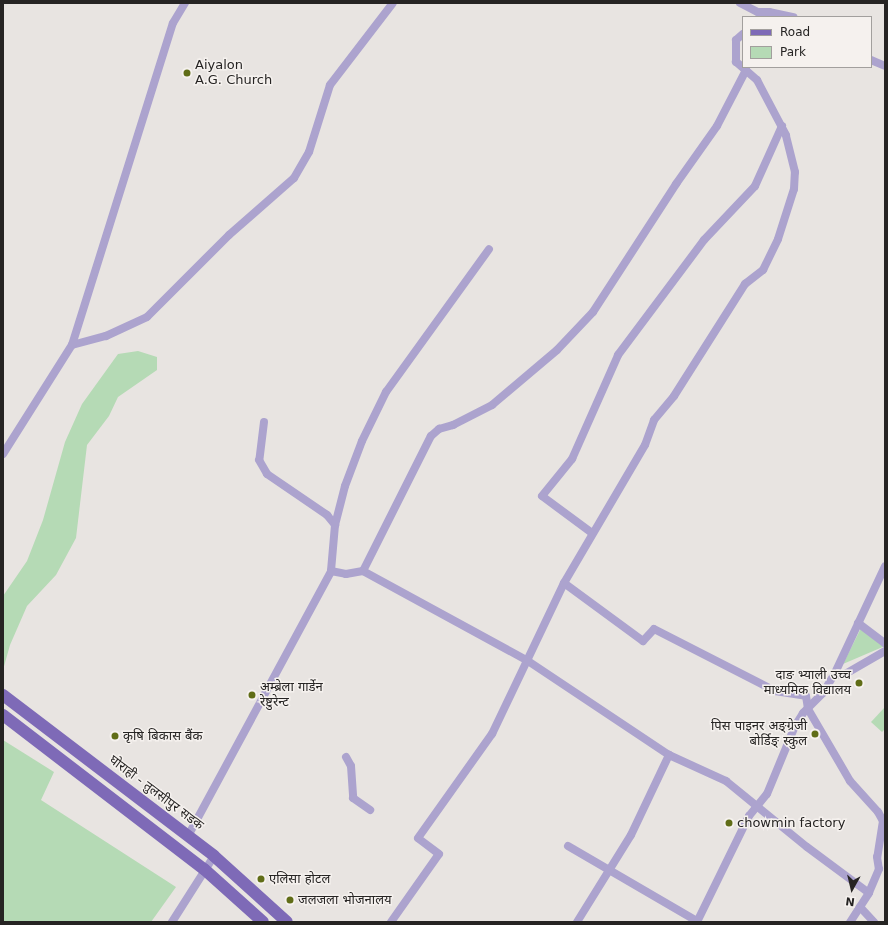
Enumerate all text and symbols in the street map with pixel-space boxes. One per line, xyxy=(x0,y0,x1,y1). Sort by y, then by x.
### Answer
legend xyxy=(742,16,872,68)
text: Road xyxy=(780,25,810,39)
text: Park xyxy=(780,45,806,59)
place label: Aiyalon A.G. Church xyxy=(195,58,272,89)
marker: Aiyalon A.G. Church xyxy=(182,68,192,78)
place label: दाङ भ्याली उच्च माध्यमिक विद्यालय xyxy=(764,668,851,699)
marker: दाङ भ्याली उच्च माध्यमिक विद्यालय xyxy=(854,678,864,688)
place label: अम्ब्रेला गार्डेन रेष्टुरेन्ट xyxy=(260,680,323,711)
marker: अम्ब्रेला गार्डेन रेष्टुरेन्ट xyxy=(247,690,257,700)
place label: पिस पाइनर अङ्‍ग्रेजी बोर्डिङ् स्कुल xyxy=(711,719,807,750)
place label: कृषि बिकास बैंक xyxy=(123,728,202,744)
marker: पिस पाइनर अङ्‍ग्रेजी बोर्डिङ् स्कुल xyxy=(810,729,820,739)
marker: कृषि बिकास बैंक xyxy=(110,731,120,741)
street label: घोराही - तुलसीपुर सडक xyxy=(106,752,206,834)
place label: chowmin factory xyxy=(737,815,845,831)
marker: chowmin factory xyxy=(724,818,734,828)
north arrow xyxy=(832,869,872,909)
place label: एलिसा होटल xyxy=(269,871,330,887)
marker: एलिसा होटल xyxy=(256,874,266,884)
place label: जलजला भोजनालय xyxy=(298,892,392,908)
text: N xyxy=(845,894,856,908)
marker: जलजला भोजनालय xyxy=(285,895,295,905)

